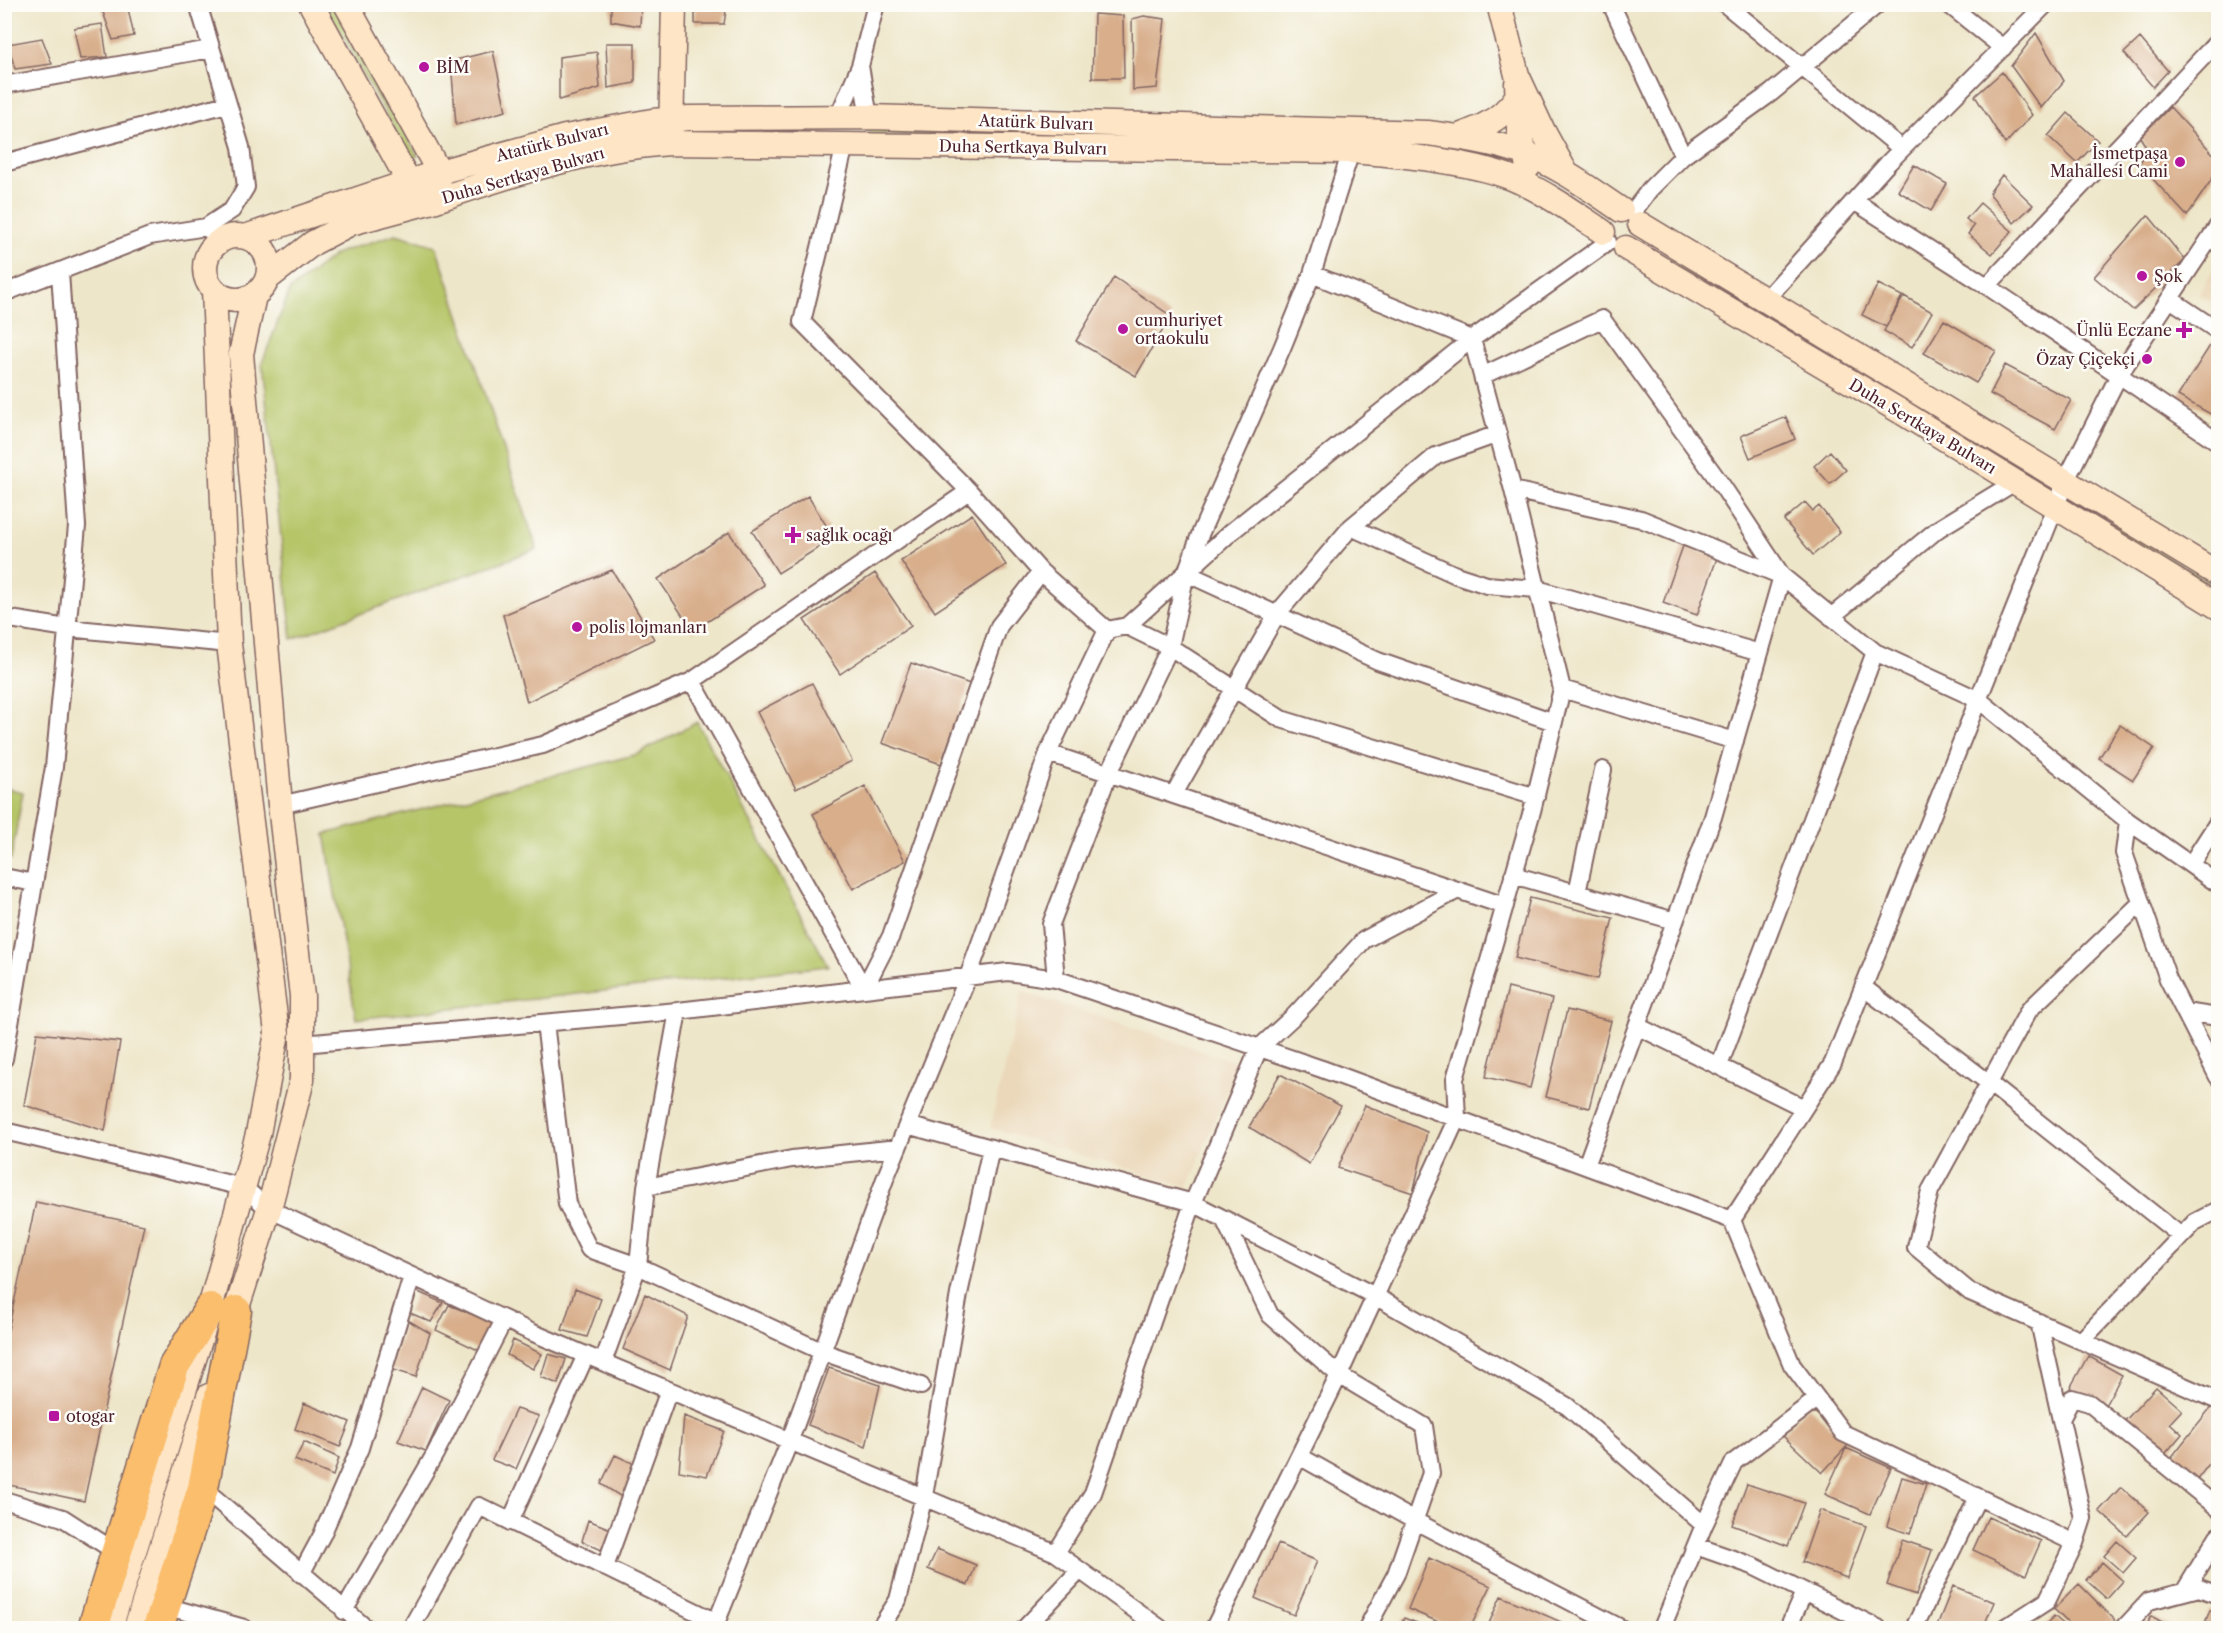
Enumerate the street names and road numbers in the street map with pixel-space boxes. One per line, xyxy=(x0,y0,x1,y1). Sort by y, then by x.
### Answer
street label: Atatürk Bulvarı xyxy=(977,110,1094,134)
street label: Atatürk Bulvarı xyxy=(493,118,610,166)
street label: Duha Sertkaya Bulvarı xyxy=(939,136,1107,158)
street label: Duha Sertkaya Bulvarı xyxy=(439,142,607,208)
street label: Duha Sertkaya Bulvarı xyxy=(1846,374,2000,478)

